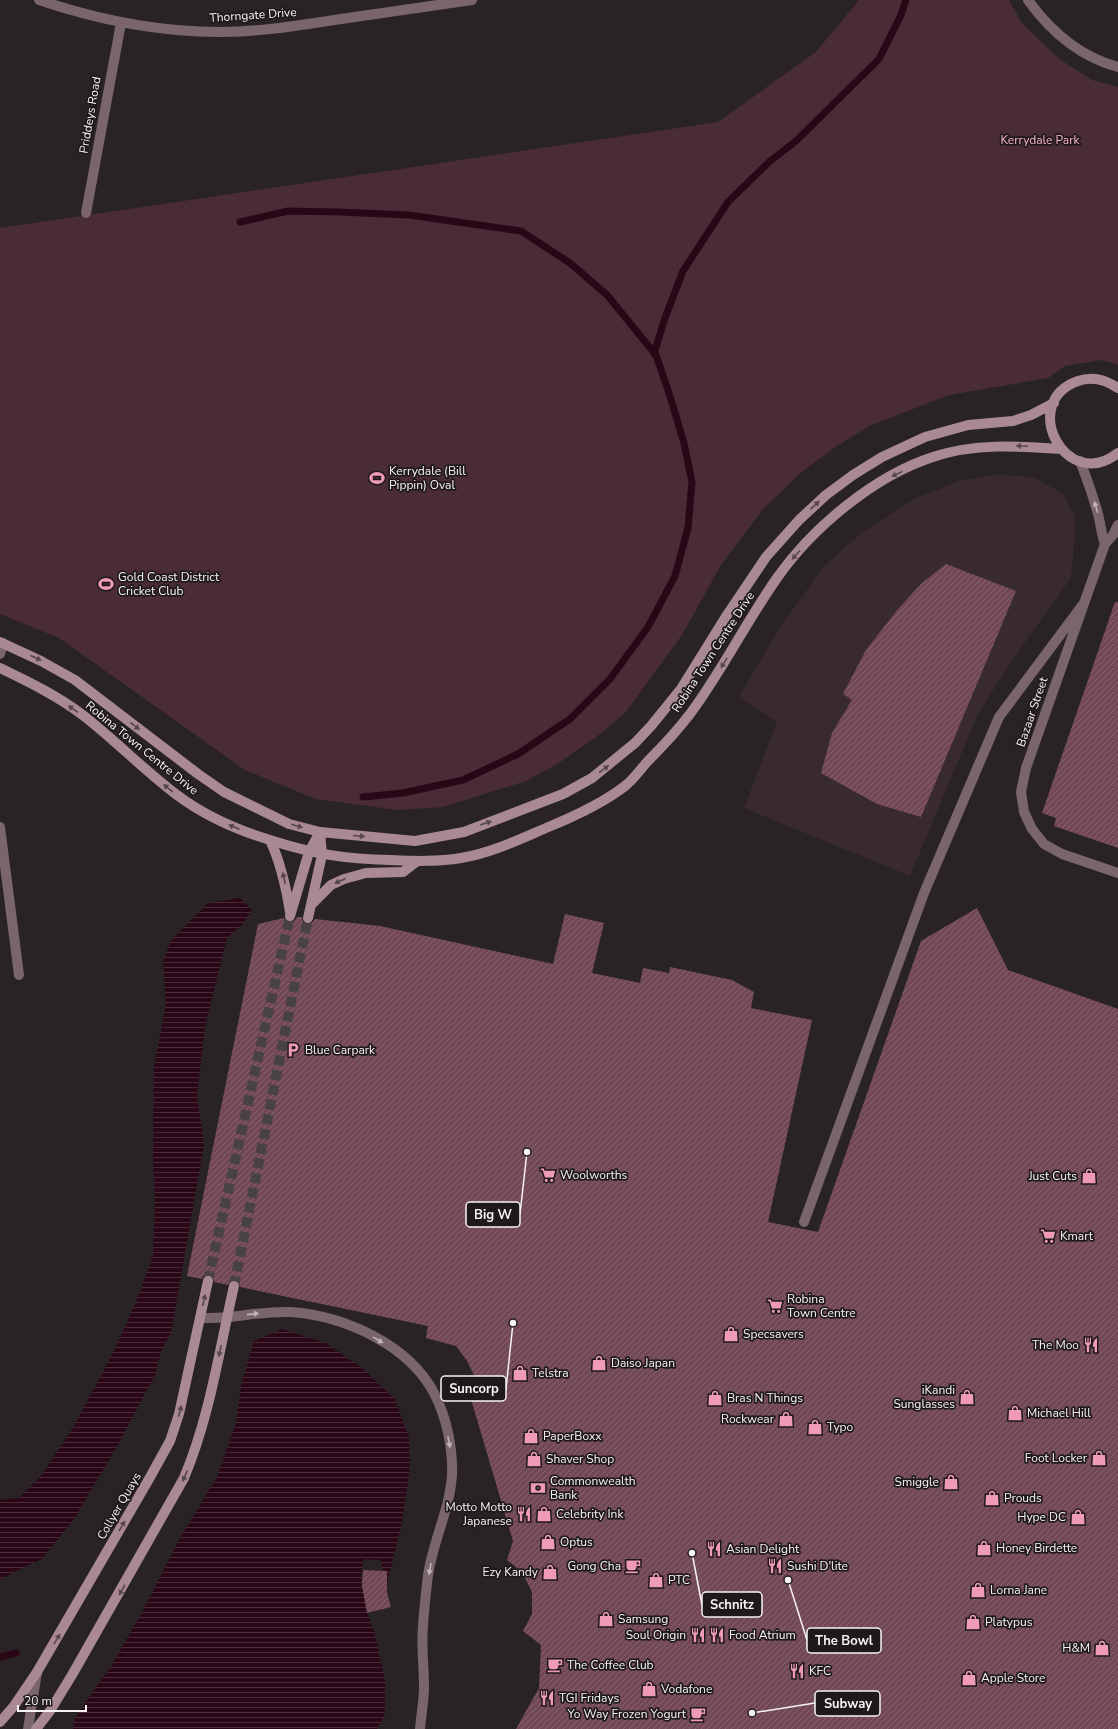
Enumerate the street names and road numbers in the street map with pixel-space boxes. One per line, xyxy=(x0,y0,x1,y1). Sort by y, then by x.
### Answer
street label: Thorngate Drive xyxy=(209,4,297,26)
street label: Priddeys Road xyxy=(75,75,105,155)
street label: Robina Town Centre Drive xyxy=(668,589,758,715)
street label: Bazaar Street xyxy=(1013,674,1052,749)
street label: Robina Town Centre Drive xyxy=(82,698,202,798)
street label: Collyer Quays xyxy=(93,1469,145,1543)

